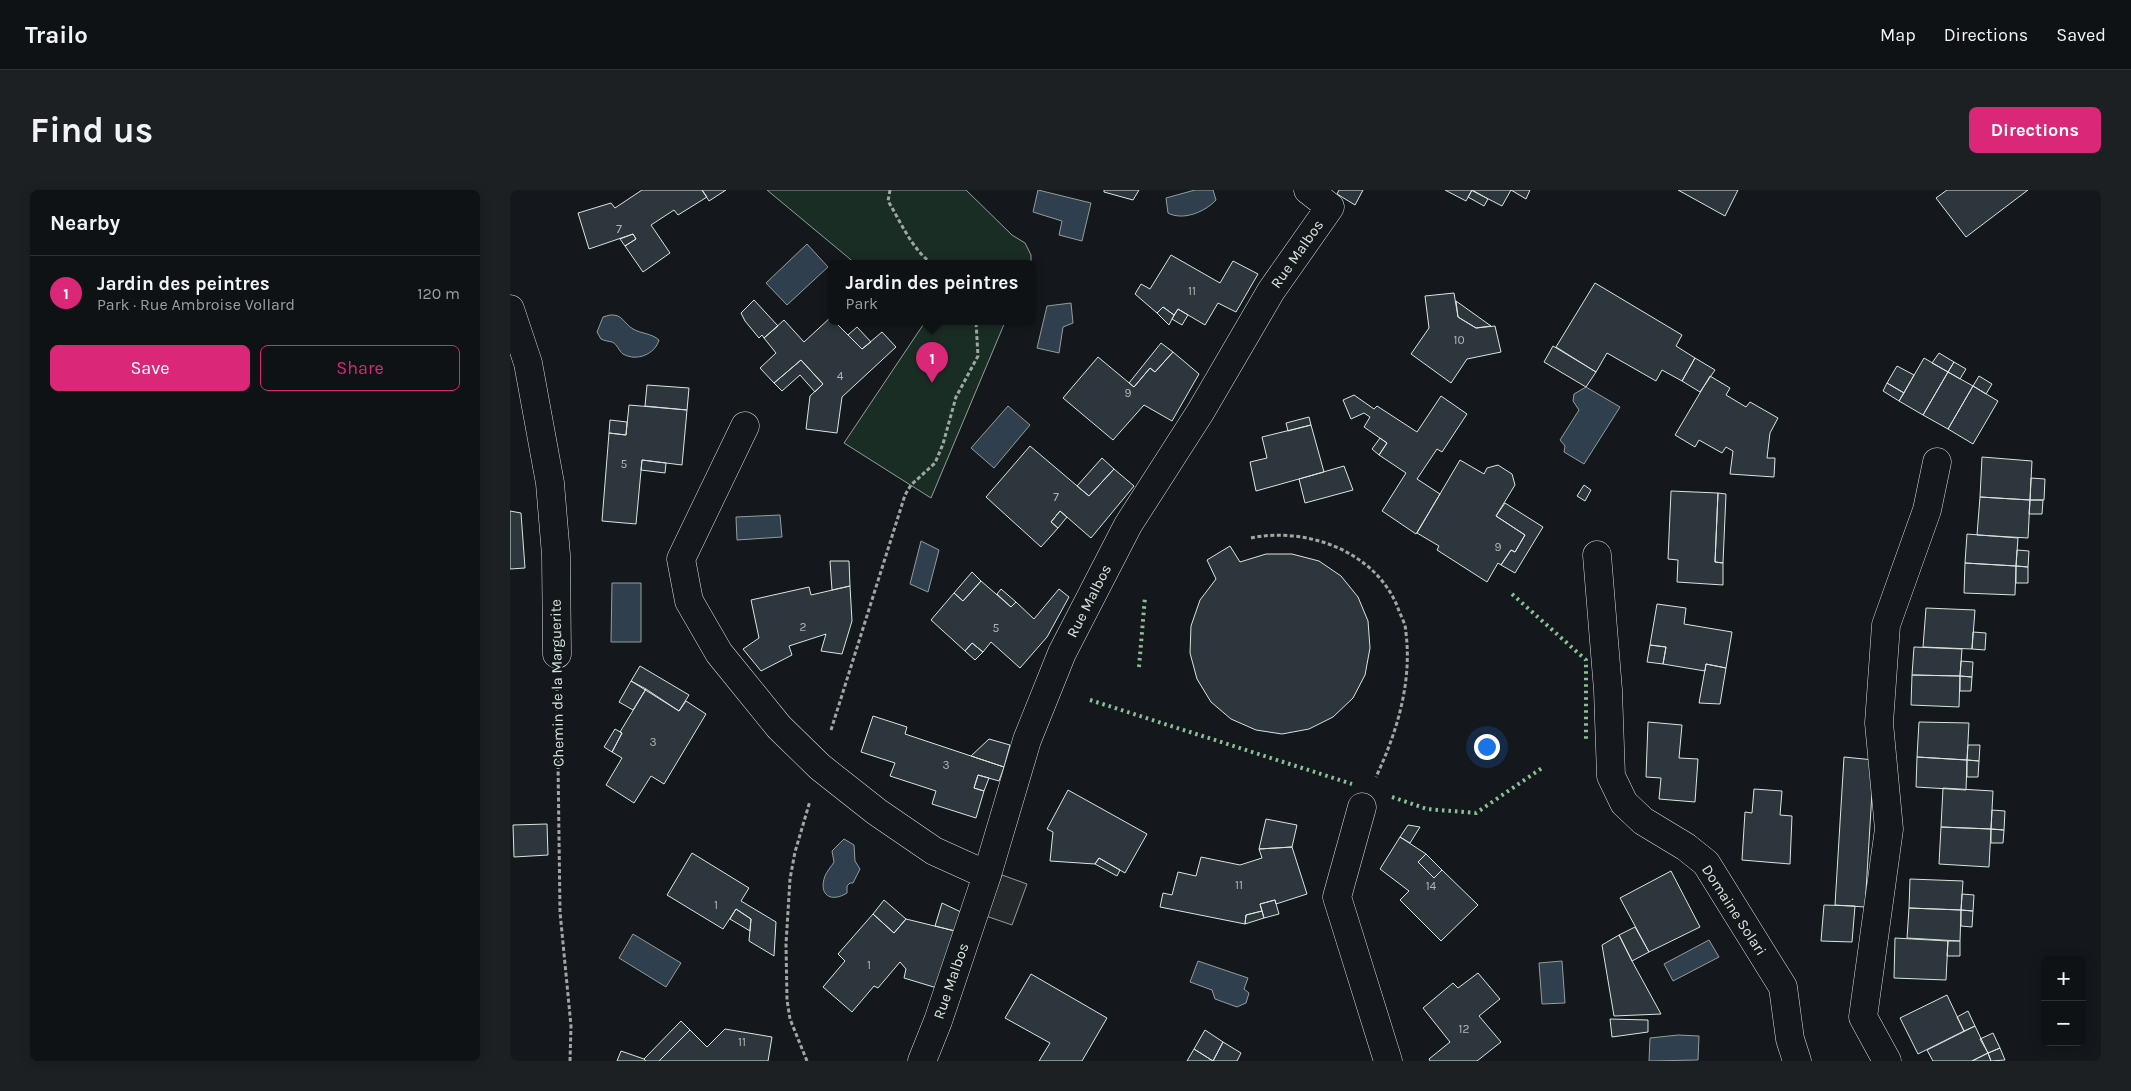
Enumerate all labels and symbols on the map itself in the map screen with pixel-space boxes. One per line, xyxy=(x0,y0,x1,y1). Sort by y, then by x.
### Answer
street label: Rue Malbos xyxy=(1267,216,1327,292)
house number: 7 xyxy=(616,222,622,236)
house number: 11 xyxy=(1188,284,1196,298)
house number: 10 xyxy=(1453,333,1465,347)
pin: 1 xyxy=(916,342,948,383)
house number: 4 xyxy=(837,369,844,383)
house number: 9 xyxy=(1125,386,1132,400)
house number: 5 xyxy=(621,457,628,471)
house number: 7 xyxy=(1053,490,1059,504)
house number: 9 xyxy=(1495,540,1502,554)
street label: Rue Malbos xyxy=(1063,561,1115,641)
street label: Chemin de la Marguerite xyxy=(547,599,567,767)
house number: 2 xyxy=(800,620,807,634)
house number: 5 xyxy=(993,621,1000,635)
your location xyxy=(1474,734,1500,760)
house number: 3 xyxy=(649,735,657,749)
house number: 3 xyxy=(942,758,950,772)
street label: Domaine Solari xyxy=(1698,861,1770,959)
house number: 11 xyxy=(1235,878,1243,892)
house number: 14 xyxy=(1426,879,1437,893)
house number: 1 xyxy=(714,898,718,912)
street label: Rue Malbos xyxy=(930,940,972,1022)
house number: 1 xyxy=(867,958,871,972)
house number: 12 xyxy=(1459,1022,1470,1036)
house number: 11 xyxy=(738,1035,746,1049)

